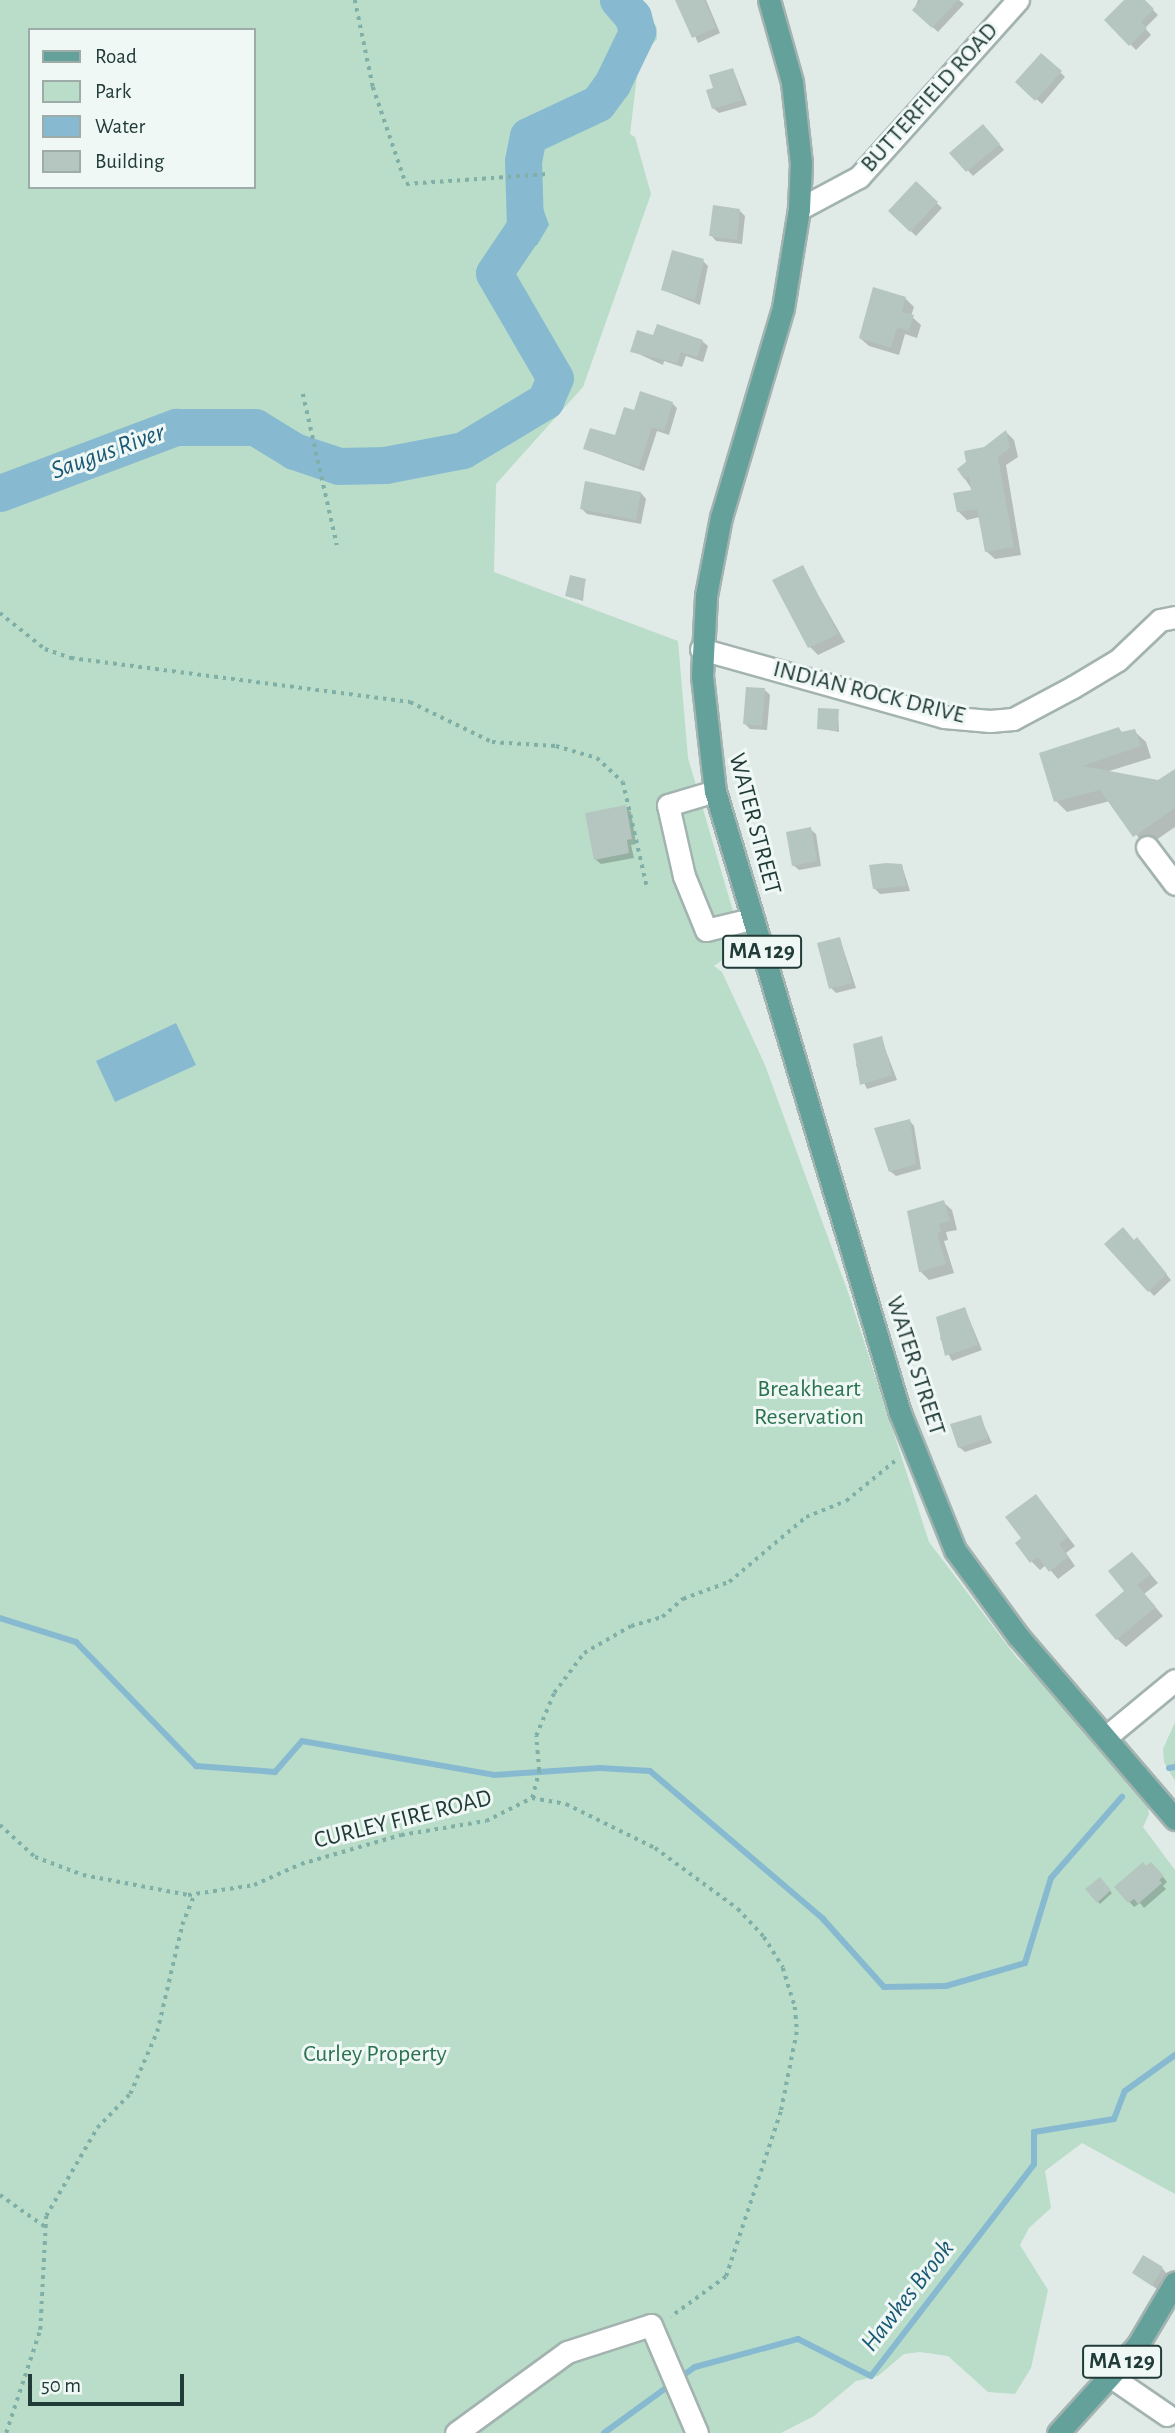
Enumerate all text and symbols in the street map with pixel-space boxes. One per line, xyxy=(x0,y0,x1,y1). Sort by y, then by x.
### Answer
street label: BUTTERFIELD ROAD xyxy=(855,17,1005,179)
legend xyxy=(28,28,256,189)
text: Road xyxy=(95,46,137,67)
text: Park xyxy=(95,81,131,102)
text: Water xyxy=(95,116,145,137)
text: Building xyxy=(95,151,164,172)
water label: Saugus River xyxy=(47,417,169,487)
street label: INDIAN ROCK DRIVE xyxy=(770,655,968,731)
street label: WATER STREET xyxy=(721,750,787,898)
road number: MA 129 xyxy=(722,932,802,972)
street label: WATER STREET xyxy=(879,1293,951,1439)
park label: Breakheart Reservation xyxy=(754,1376,864,1432)
street label: CURLEY FIRE ROAD xyxy=(311,1784,495,1856)
park label: Curley Property xyxy=(303,2041,447,2069)
water label: Hawkes Brook xyxy=(855,2234,961,2358)
road number: MA 129 xyxy=(1082,2342,1162,2382)
scale bar xyxy=(32,2360,187,2404)
text: 50 m xyxy=(41,2375,81,2396)

